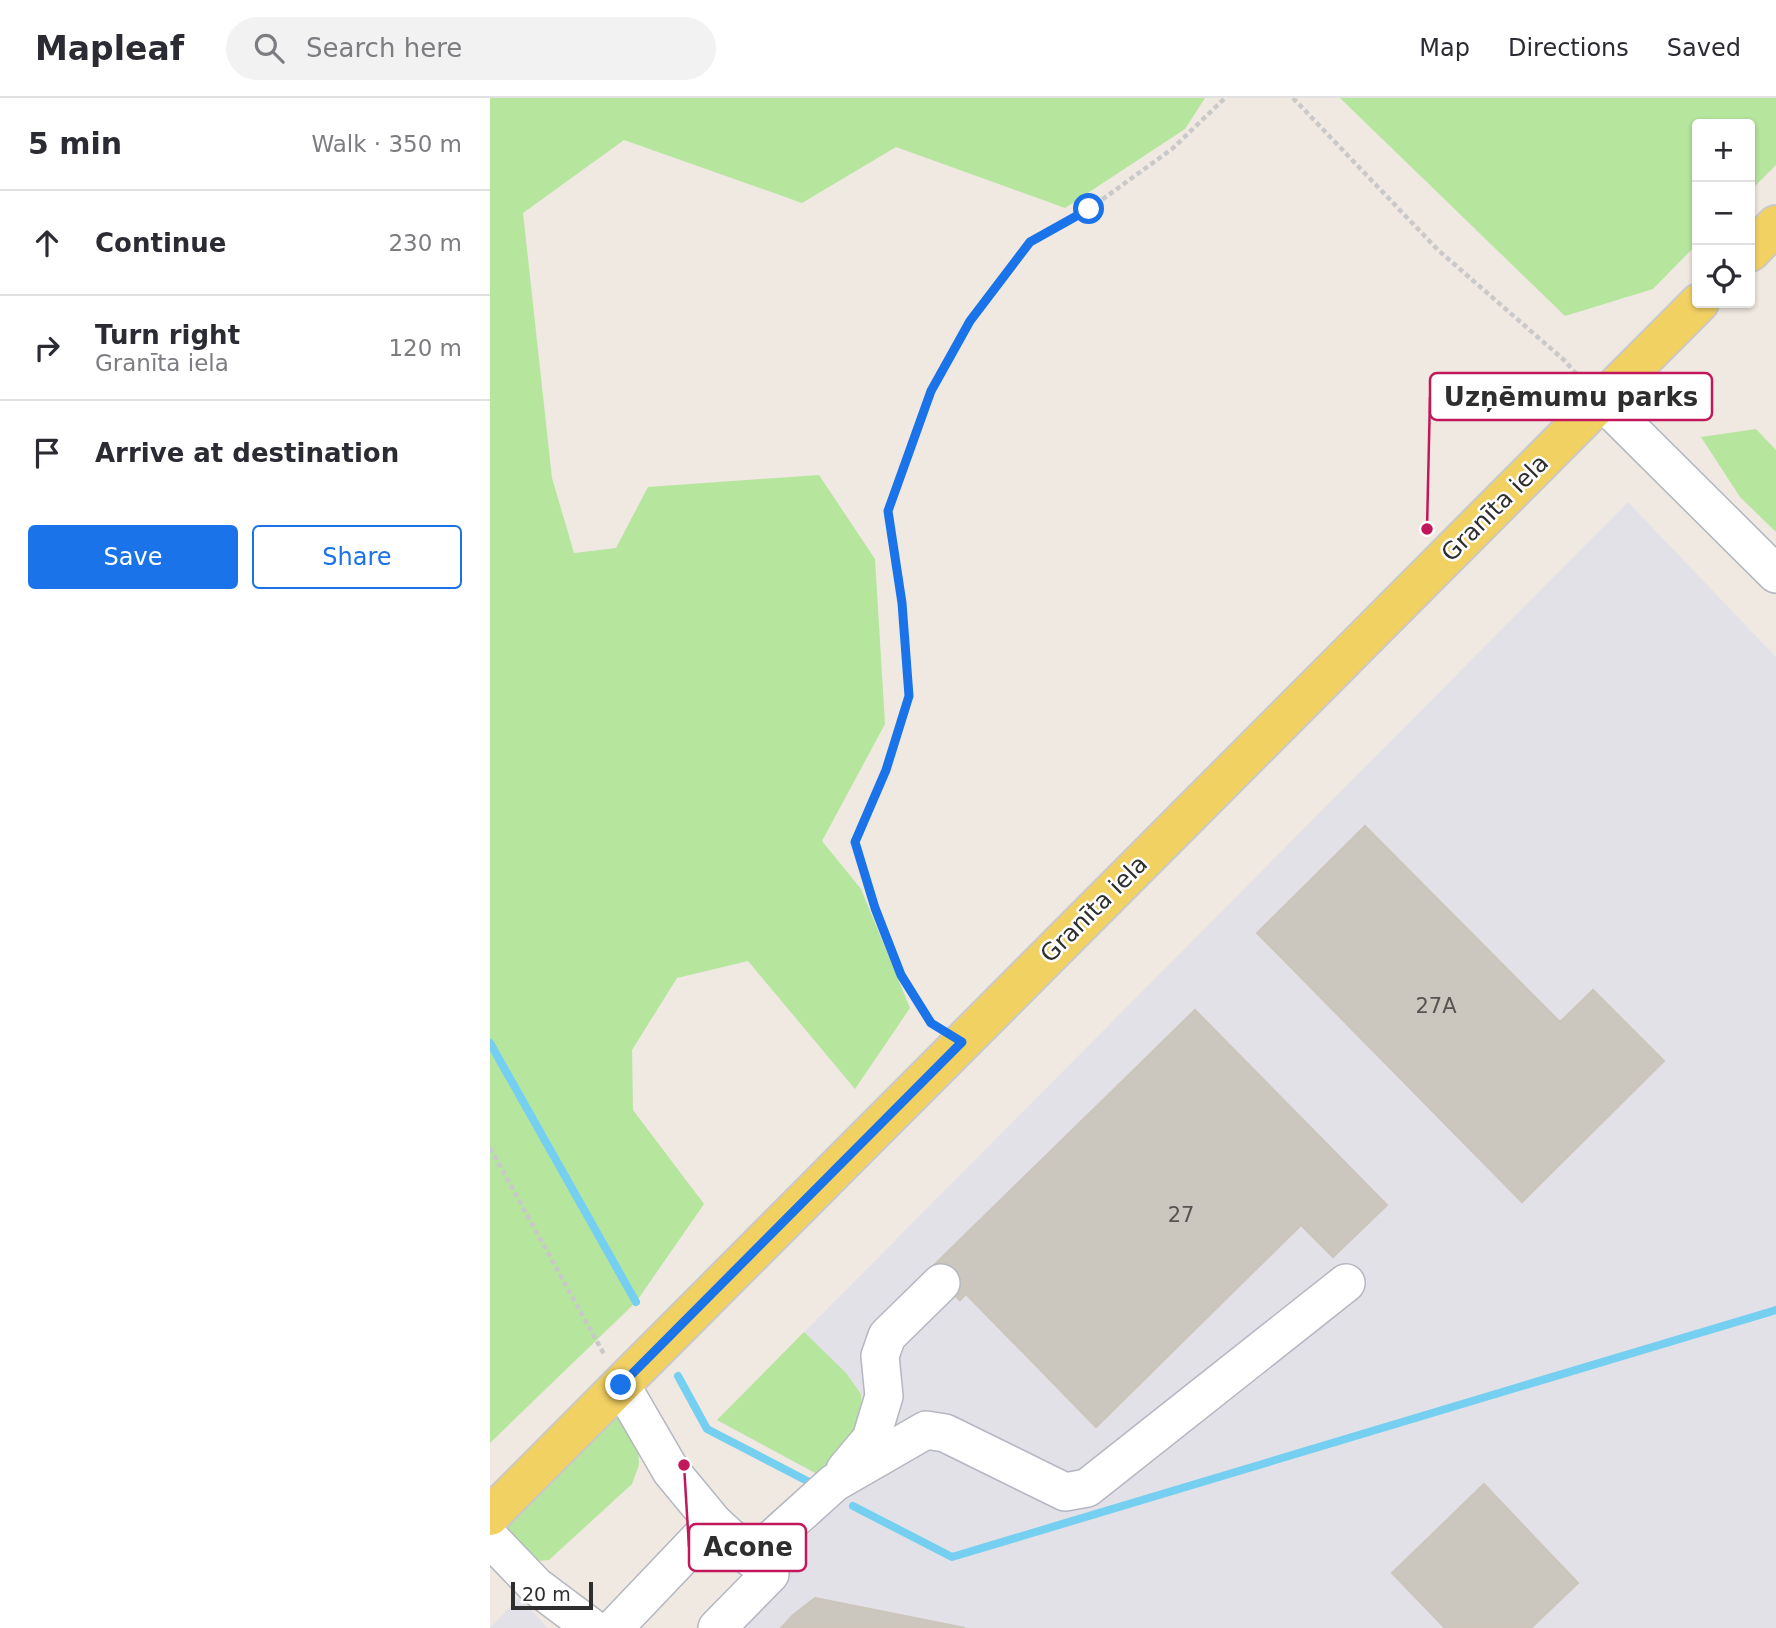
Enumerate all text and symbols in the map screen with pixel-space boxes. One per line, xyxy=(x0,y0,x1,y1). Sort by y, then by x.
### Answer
search box xyxy=(226,17,716,80)
text: Mapleaf xyxy=(35,29,184,68)
icon: search xyxy=(250,29,288,67)
text: Search here xyxy=(306,33,462,63)
text: Map xyxy=(1419,34,1470,62)
text: Directions xyxy=(1508,34,1629,62)
text: Saved xyxy=(1667,34,1741,62)
map controls xyxy=(1692,119,1755,308)
button: + xyxy=(1692,119,1755,182)
text: 5 min xyxy=(28,126,122,161)
text: Walk · 350 m xyxy=(311,131,462,157)
button: − xyxy=(1692,182,1755,245)
route start xyxy=(1073,193,1104,224)
icon: ahead xyxy=(28,224,66,262)
text: Continue xyxy=(95,228,226,258)
text: 230 m xyxy=(388,230,462,256)
button: locate xyxy=(1692,245,1755,308)
text: Turn right xyxy=(95,320,240,350)
icon: right xyxy=(28,329,66,367)
text: 120 m xyxy=(388,335,462,361)
text: Granīta iela xyxy=(95,350,229,376)
callout: Uzņēmumu parks xyxy=(1430,373,1712,420)
text: Uzņēmumu parks xyxy=(1444,382,1698,412)
icon: arrive xyxy=(28,434,66,472)
text: Arrive at destination xyxy=(95,438,399,468)
street label: Granīta iela xyxy=(1436,449,1554,567)
button: Save xyxy=(28,525,238,589)
button: Share xyxy=(252,525,462,589)
street label: Granīta iela xyxy=(1035,850,1153,968)
house number: 27A xyxy=(1415,994,1457,1018)
house number: 27 xyxy=(1168,1203,1194,1227)
route end xyxy=(605,1369,636,1400)
callout: Acone xyxy=(689,1524,806,1571)
text: Acone xyxy=(703,1532,793,1562)
scale bar xyxy=(511,1579,593,1611)
text: 20 m xyxy=(522,1583,571,1605)

